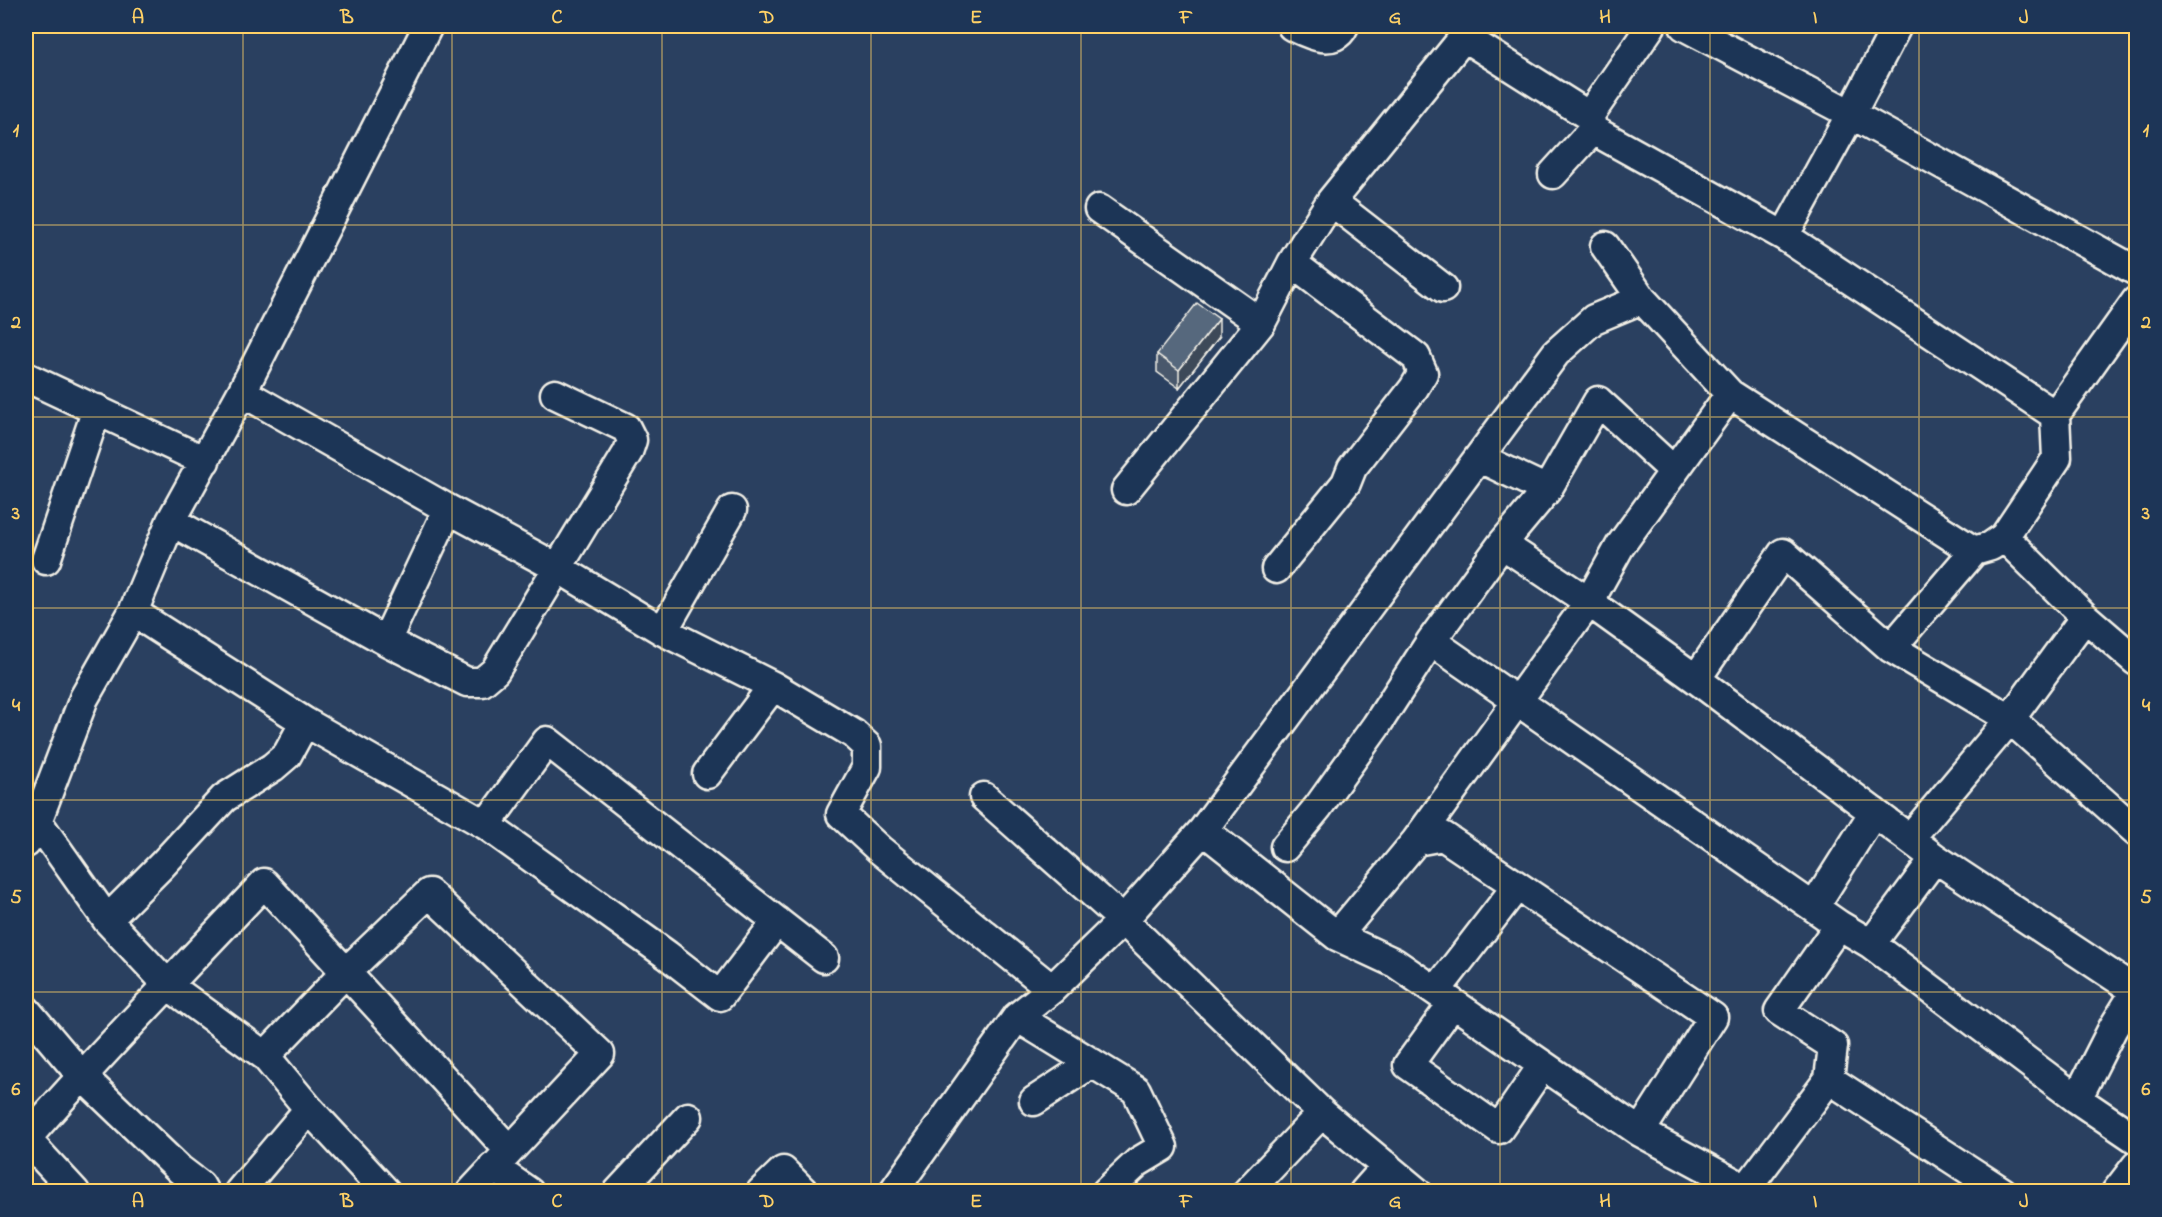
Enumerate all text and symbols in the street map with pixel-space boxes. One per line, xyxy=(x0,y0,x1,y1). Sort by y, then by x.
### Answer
text: A xyxy=(132,4,144,33)
text: B xyxy=(339,4,354,33)
text: C xyxy=(552,4,563,33)
text: D xyxy=(759,4,774,33)
text: E xyxy=(970,4,982,33)
text: F xyxy=(1179,4,1193,33)
text: G xyxy=(1389,4,1402,33)
text: H xyxy=(1599,4,1611,33)
text: I xyxy=(1813,4,1818,33)
text: J xyxy=(2019,4,2029,33)
text: 1 xyxy=(13,117,20,146)
text: 1 xyxy=(2143,117,2150,146)
text: 2 xyxy=(10,309,21,338)
text: 2 xyxy=(2140,309,2151,338)
text: 3 xyxy=(11,500,20,529)
text: 3 xyxy=(2141,500,2150,529)
text: 4 xyxy=(12,692,21,721)
text: 4 xyxy=(2142,692,2151,721)
text: 5 xyxy=(10,884,22,913)
text: 5 xyxy=(2140,884,2152,913)
text: 6 xyxy=(12,1076,21,1105)
text: 6 xyxy=(2142,1076,2151,1105)
text: A xyxy=(132,1188,144,1217)
text: B xyxy=(339,1188,354,1217)
text: C xyxy=(552,1188,563,1217)
text: D xyxy=(759,1188,774,1217)
text: E xyxy=(970,1188,982,1217)
text: F xyxy=(1179,1188,1193,1217)
text: G xyxy=(1389,1188,1402,1217)
text: H xyxy=(1599,1188,1611,1217)
text: I xyxy=(1813,1188,1818,1217)
text: J xyxy=(2019,1188,2029,1217)

